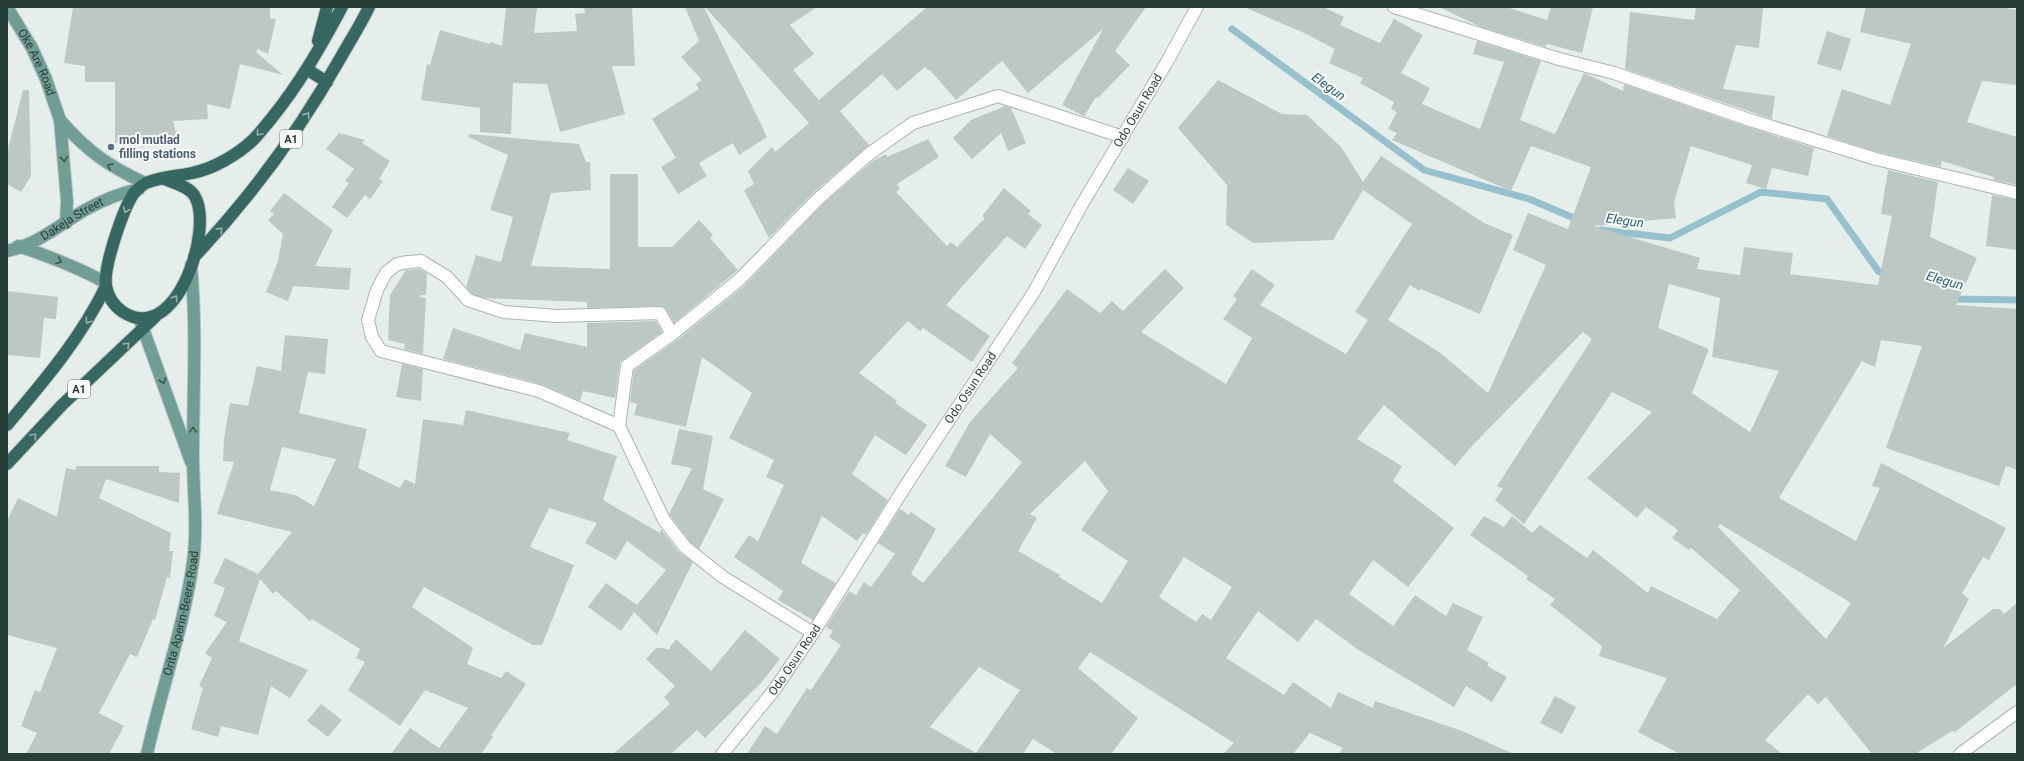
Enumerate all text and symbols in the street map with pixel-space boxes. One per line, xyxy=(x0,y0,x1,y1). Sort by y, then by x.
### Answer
street label: Oke Are Road xyxy=(15,26,58,97)
water label: Elegun xyxy=(1309,69,1348,104)
street label: Odo Osun Road xyxy=(1111,71,1165,150)
one-way arrow xyxy=(302,112,309,119)
one-way arrow xyxy=(257,128,264,135)
road number: A1 xyxy=(280,130,302,148)
place label: mol mutlad filling stations xyxy=(119,133,196,161)
marker: mol mutlad filling stations xyxy=(106,142,116,152)
one-way arrow xyxy=(59,156,68,162)
one-way arrow xyxy=(107,163,114,170)
street label: Dakeja Street xyxy=(38,195,106,243)
one-way arrow xyxy=(122,206,130,213)
water label: Elegun xyxy=(1605,210,1645,231)
one-way arrow xyxy=(215,227,223,235)
one-way arrow xyxy=(55,256,62,264)
water label: Elegun xyxy=(1925,268,1965,293)
one-way arrow xyxy=(171,296,178,303)
one-way arrow xyxy=(86,316,93,323)
one-way arrow xyxy=(122,342,130,350)
street label: Odo Osun Road xyxy=(942,349,999,426)
one-way arrow xyxy=(158,377,166,384)
road number: A1 xyxy=(68,380,90,398)
one-way arrow xyxy=(189,427,197,433)
one-way arrow xyxy=(29,433,37,441)
street label: Orita Aperin-Beere Road xyxy=(160,550,201,677)
street label: Odo Osun Road xyxy=(766,622,824,698)

